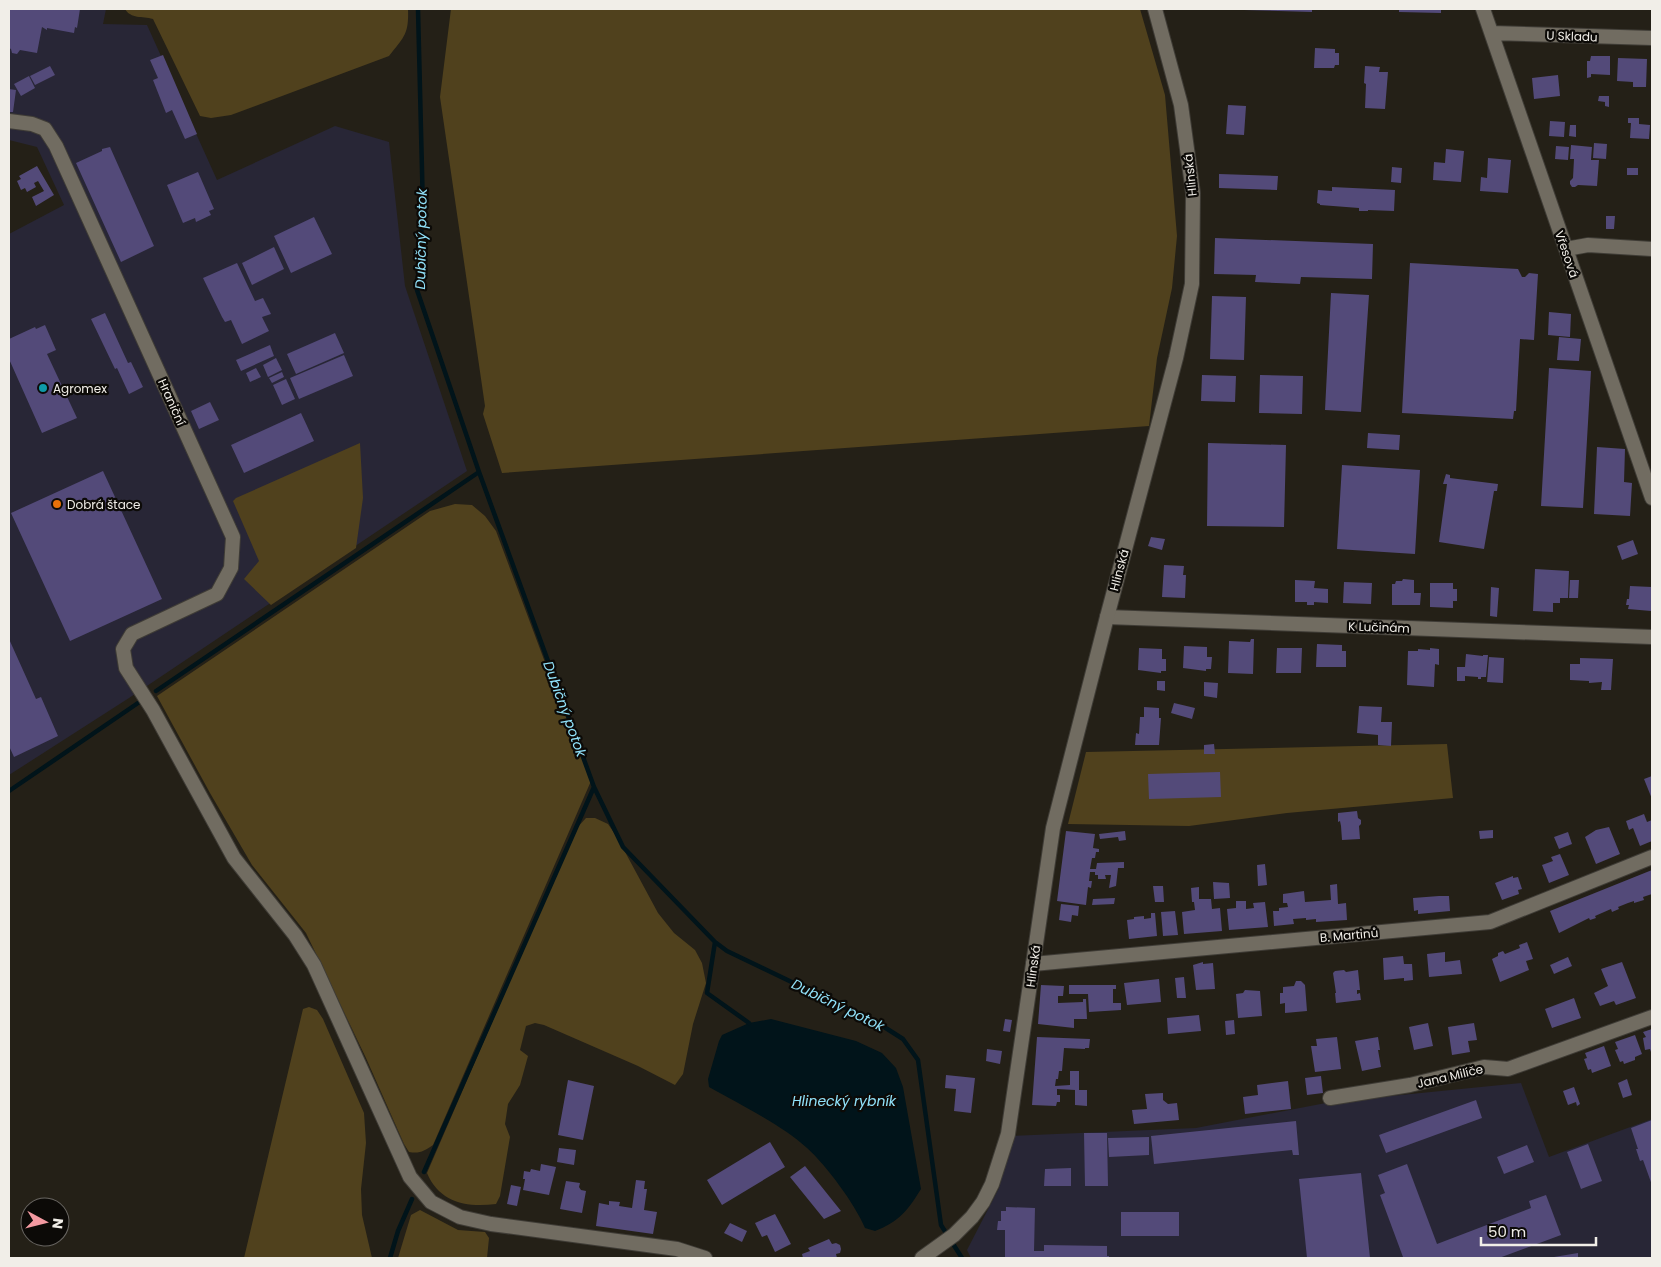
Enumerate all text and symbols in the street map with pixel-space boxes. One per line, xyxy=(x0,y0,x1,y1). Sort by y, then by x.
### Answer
street label: U Skladu xyxy=(1546,27,1598,45)
street label: Hlinská xyxy=(1179,153,1201,197)
water label: Dubičný potok xyxy=(410,188,432,290)
street label: Vřesová xyxy=(1551,228,1583,280)
street label: Hraniční xyxy=(154,376,190,428)
place label: Agromex xyxy=(53,380,107,397)
marker: Agromex xyxy=(37,382,49,394)
place label: Dobrá štace xyxy=(67,496,141,513)
marker: Dobrá štace xyxy=(51,498,63,510)
street label: Hlinská xyxy=(1105,547,1133,593)
street label: K Lučinám xyxy=(1348,617,1410,637)
water label: Dubičný potok xyxy=(538,658,592,761)
street label: B. Martinů xyxy=(1319,924,1379,946)
street label: Hlinská xyxy=(1022,944,1044,988)
water label: Dubičný potok xyxy=(788,974,888,1036)
street label: Jana Milíče xyxy=(1415,1060,1485,1092)
water label: Hlinecký rybník xyxy=(792,1091,897,1111)
north arrow xyxy=(20,1197,70,1247)
scale bar xyxy=(1481,1214,1596,1246)
text: N xyxy=(47,1217,68,1230)
text: 50 m xyxy=(1488,1221,1526,1242)

